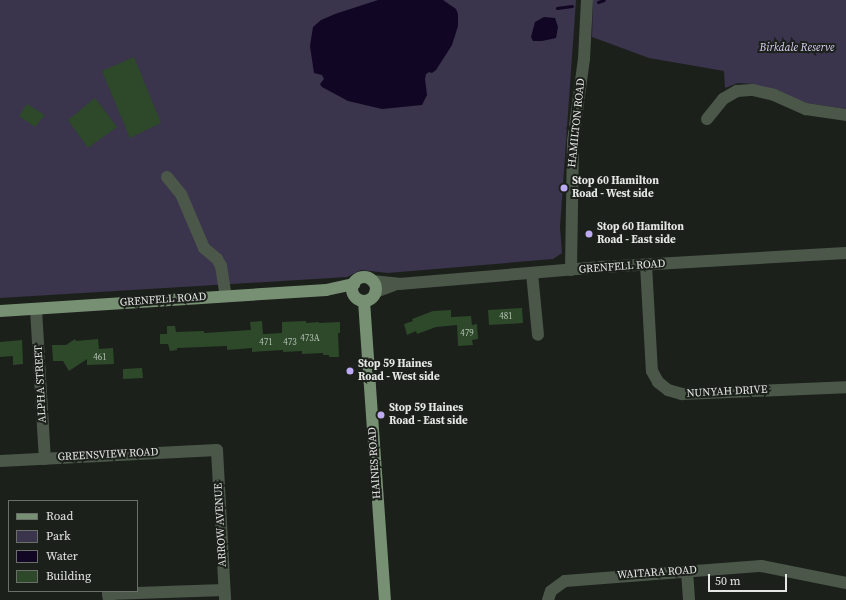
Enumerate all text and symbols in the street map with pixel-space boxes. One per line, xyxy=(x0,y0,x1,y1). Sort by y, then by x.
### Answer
park label: Birkdale Reserve xyxy=(759,41,835,55)
street label: HAMILTON ROAD xyxy=(566,78,588,168)
place label: Stop 60 Hamilton Road - West side xyxy=(572,175,659,201)
marker: Stop 60 Hamilton Road - West side xyxy=(559,183,569,193)
place label: Stop 60 Hamilton Road - East side xyxy=(597,221,684,247)
marker: Stop 60 Hamilton Road - East side xyxy=(584,229,594,239)
street label: GRENFELL ROAD xyxy=(578,257,666,277)
street label: GRENFELL ROAD xyxy=(119,290,207,310)
house number: 481 xyxy=(499,311,513,321)
house number: 479 xyxy=(460,328,474,338)
house number: 473A xyxy=(300,333,320,343)
house number: 471 xyxy=(259,337,273,347)
house number: 473 xyxy=(283,337,297,347)
street label: ALPHA STREET xyxy=(32,345,50,423)
house number: 461 xyxy=(93,352,107,362)
place label: Stop 59 Haines Road - West side xyxy=(358,358,440,384)
marker: Stop 59 Haines Road - West side xyxy=(345,366,355,376)
street label: NUNYAH DRIVE xyxy=(686,383,768,401)
place label: Stop 59 Haines Road - East side xyxy=(389,402,468,428)
marker: Stop 59 Haines Road - East side xyxy=(376,410,386,420)
street label: HAINES ROAD xyxy=(366,427,384,499)
street label: GREENSVIEW ROAD xyxy=(57,446,159,464)
street label: ARROW AVENUE xyxy=(212,483,230,567)
legend xyxy=(8,500,138,592)
text: Road xyxy=(46,508,73,524)
text: Park xyxy=(46,528,71,544)
text: Water xyxy=(46,548,78,564)
street label: WAITARA ROAD xyxy=(617,564,697,582)
scale bar xyxy=(710,566,789,592)
text: Building xyxy=(46,568,91,584)
text: 50 m xyxy=(715,573,741,589)

